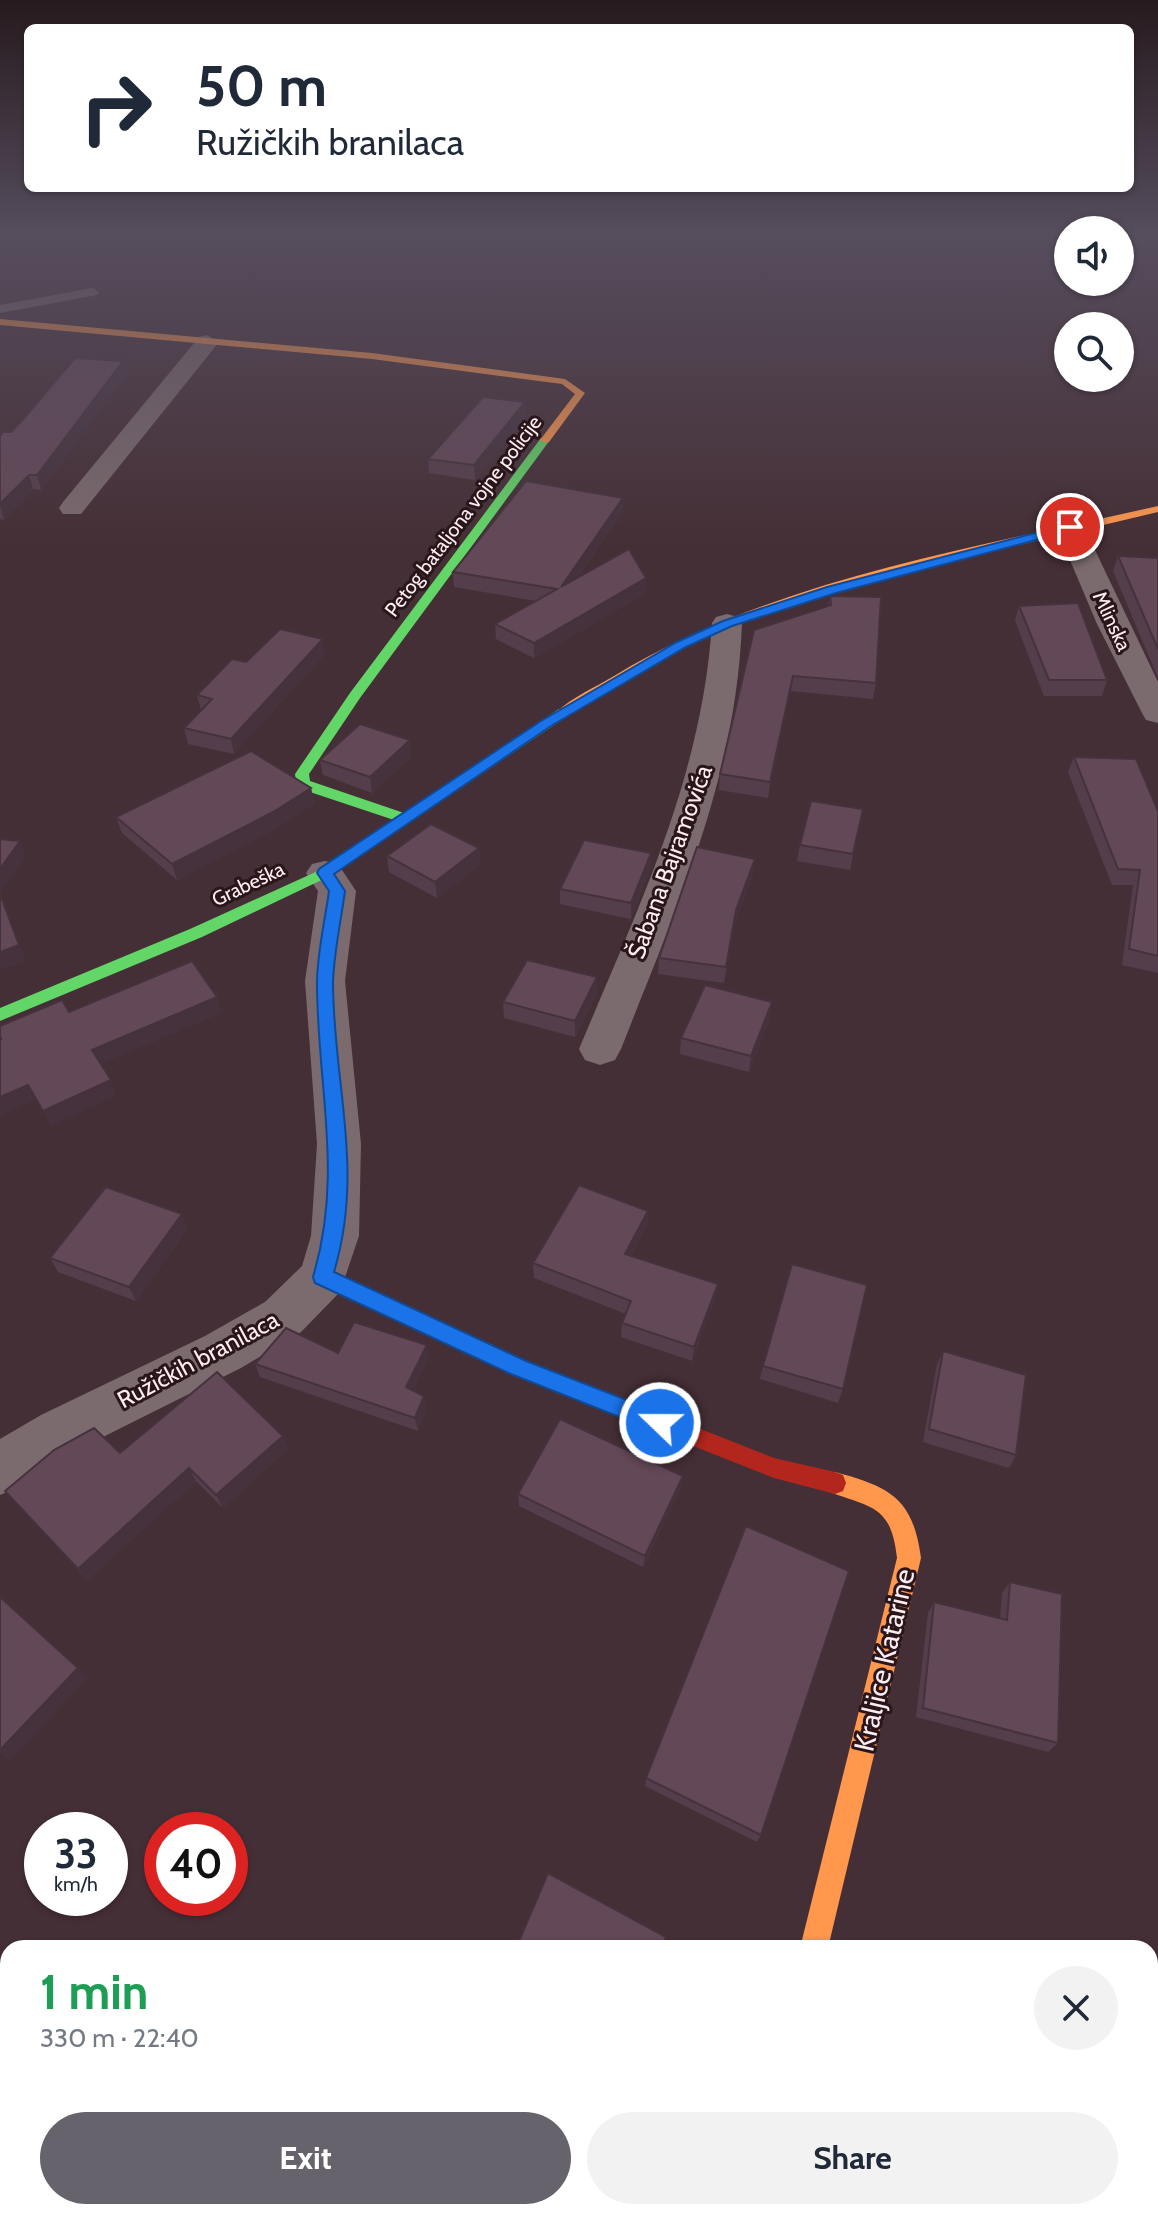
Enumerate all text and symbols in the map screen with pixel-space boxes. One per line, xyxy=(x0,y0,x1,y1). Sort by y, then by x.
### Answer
text: 50 m xyxy=(196,52,327,120)
icon: right xyxy=(64,56,168,160)
text: Ružičkih branilaca xyxy=(196,120,464,164)
map controls xyxy=(1054,216,1134,392)
button: sound xyxy=(1054,216,1134,296)
button: search xyxy=(1054,312,1134,392)
street label: Petog bataljona vojne policije xyxy=(380,411,546,621)
pin xyxy=(1036,493,1104,561)
icon: arrive xyxy=(1048,505,1092,549)
street label: Mlinska xyxy=(1088,587,1136,655)
street label: Šabana Bajramovića xyxy=(621,761,718,963)
street label: Grabeška xyxy=(208,857,288,911)
street label: Ružičkih branilaca xyxy=(112,1305,284,1414)
position arrow xyxy=(618,1381,702,1465)
street label: Kraljice Katarine xyxy=(846,1565,922,1755)
speed limit sign: 40 xyxy=(144,1812,248,1916)
text: 33 xyxy=(54,1829,98,1878)
text: km/h xyxy=(54,1872,98,1896)
text: 1 min xyxy=(40,1963,148,2021)
button: close xyxy=(1034,1966,1118,2050)
text: 330 m · 22:40 xyxy=(40,2022,199,2054)
button: Exit xyxy=(40,2112,571,2204)
button: Share xyxy=(587,2112,1118,2204)

